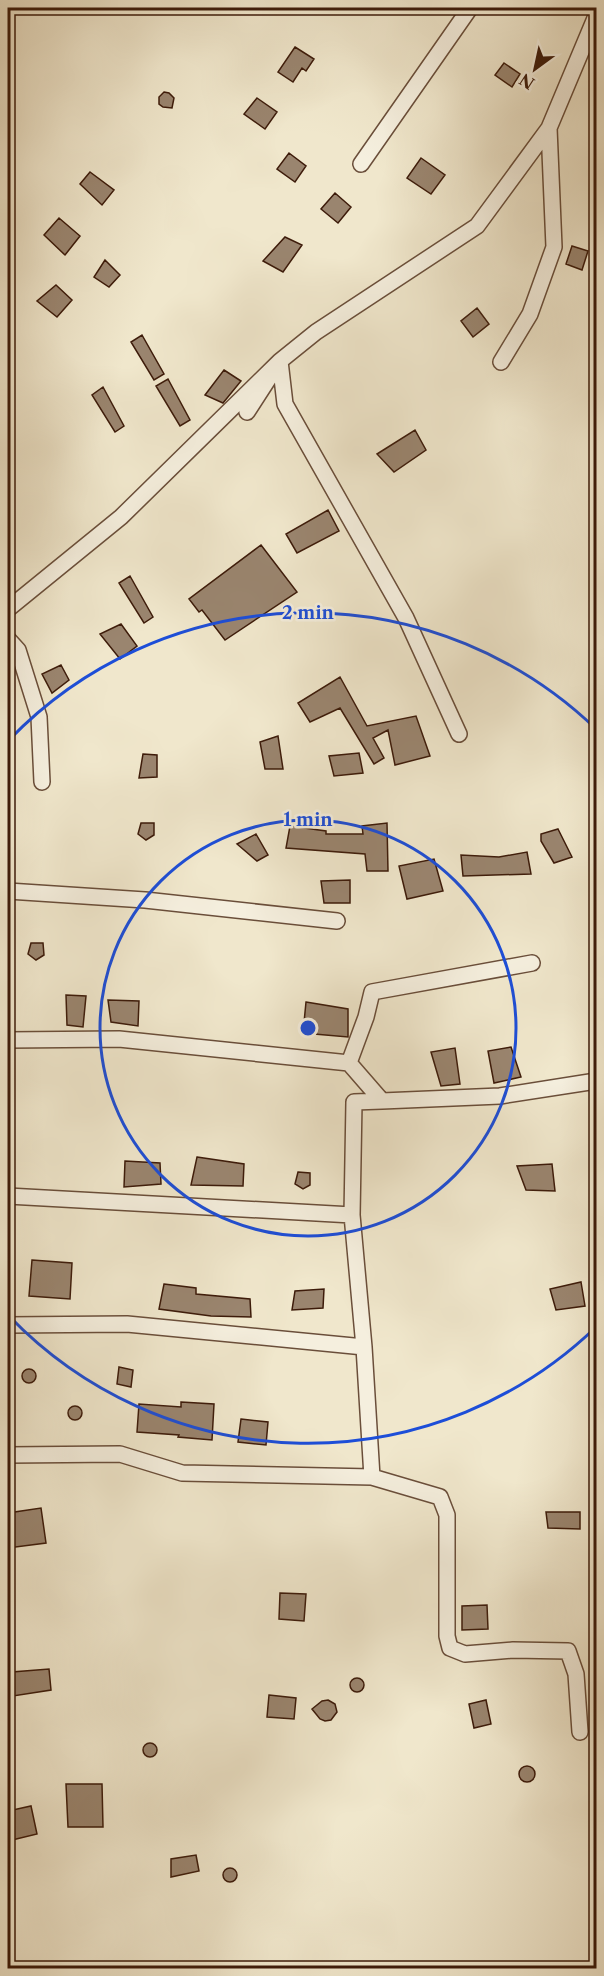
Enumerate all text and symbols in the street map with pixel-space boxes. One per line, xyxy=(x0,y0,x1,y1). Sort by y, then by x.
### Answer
north arrow xyxy=(505,39,565,99)
text: N xyxy=(515,69,538,94)
text: 2 min xyxy=(282,602,335,624)
text: 1 min xyxy=(283,809,333,831)
centre of rings xyxy=(298,1018,318,1038)

